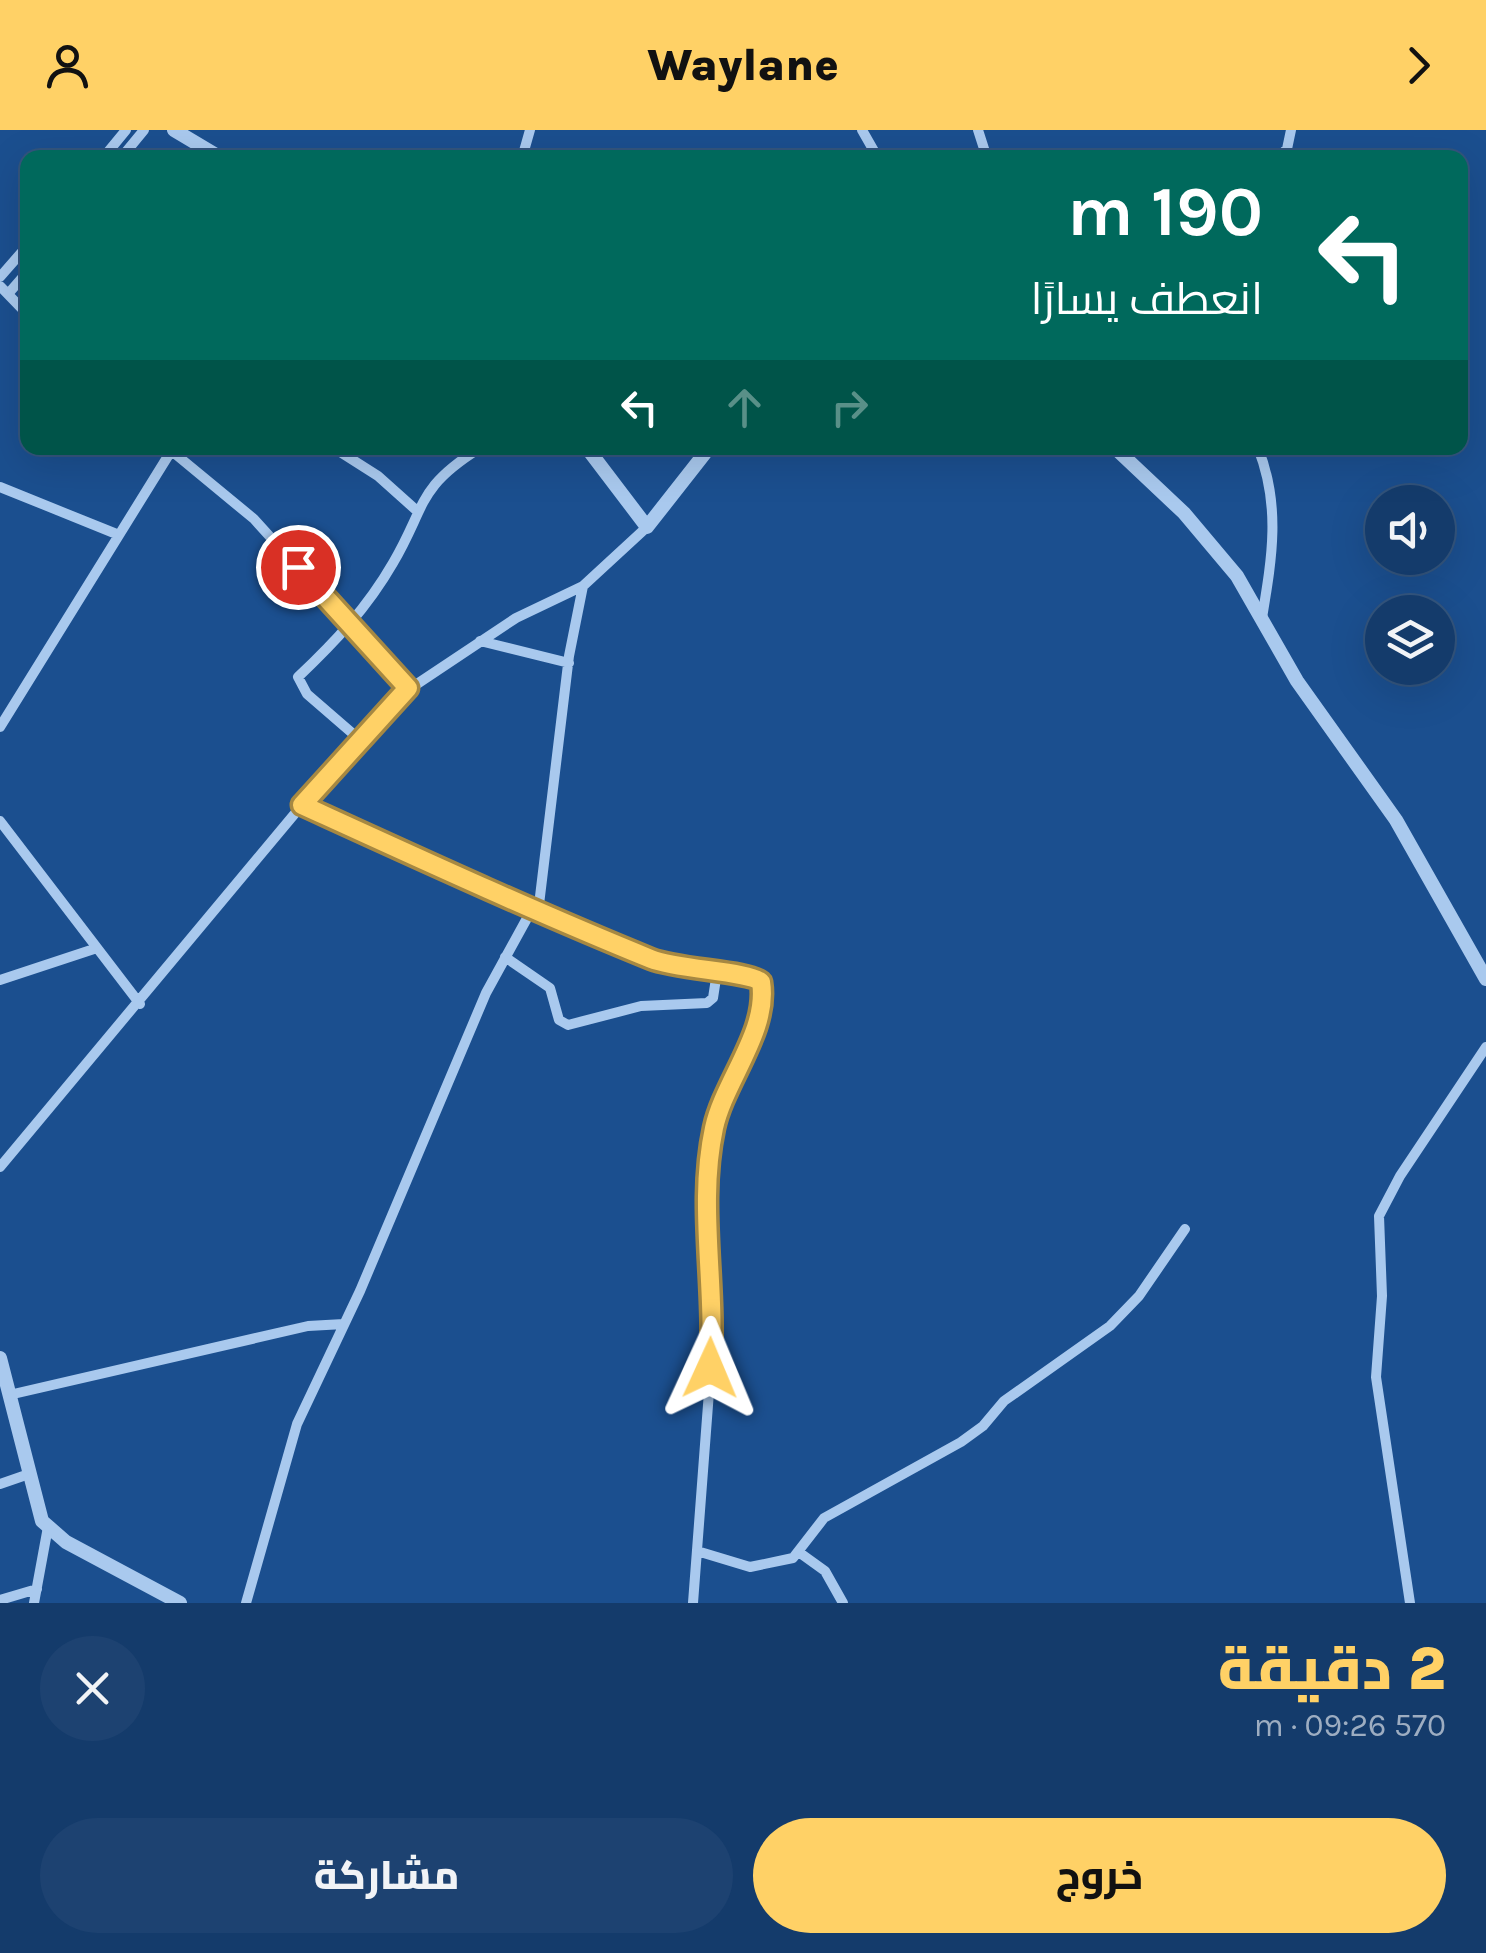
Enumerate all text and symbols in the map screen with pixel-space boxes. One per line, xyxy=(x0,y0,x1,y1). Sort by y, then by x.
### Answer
icon: person xyxy=(40,38,95,93)
icon: forward xyxy=(1391,38,1446,93)
text: Waylane xyxy=(647,39,839,91)
text: 190 m xyxy=(1067,171,1263,253)
icon: left xyxy=(1298,190,1428,320)
text: انعطف يسارًا xyxy=(1030,273,1263,325)
icon: left xyxy=(612,380,667,435)
icon: ahead xyxy=(717,380,772,435)
icon: right xyxy=(822,380,877,435)
map controls xyxy=(1365,485,1455,685)
button: sound xyxy=(1365,485,1455,575)
pin xyxy=(256,525,341,610)
icon: arrive xyxy=(271,540,326,595)
button: layers xyxy=(1365,595,1455,685)
position arrow xyxy=(658,1316,762,1420)
text: 2 دقيقة xyxy=(1218,1634,1446,1704)
button: close xyxy=(40,1636,145,1741)
text: 570 m · 09:26 xyxy=(1254,1707,1446,1744)
button: مشاركة xyxy=(40,1818,733,1933)
button: خروج xyxy=(753,1818,1446,1933)

